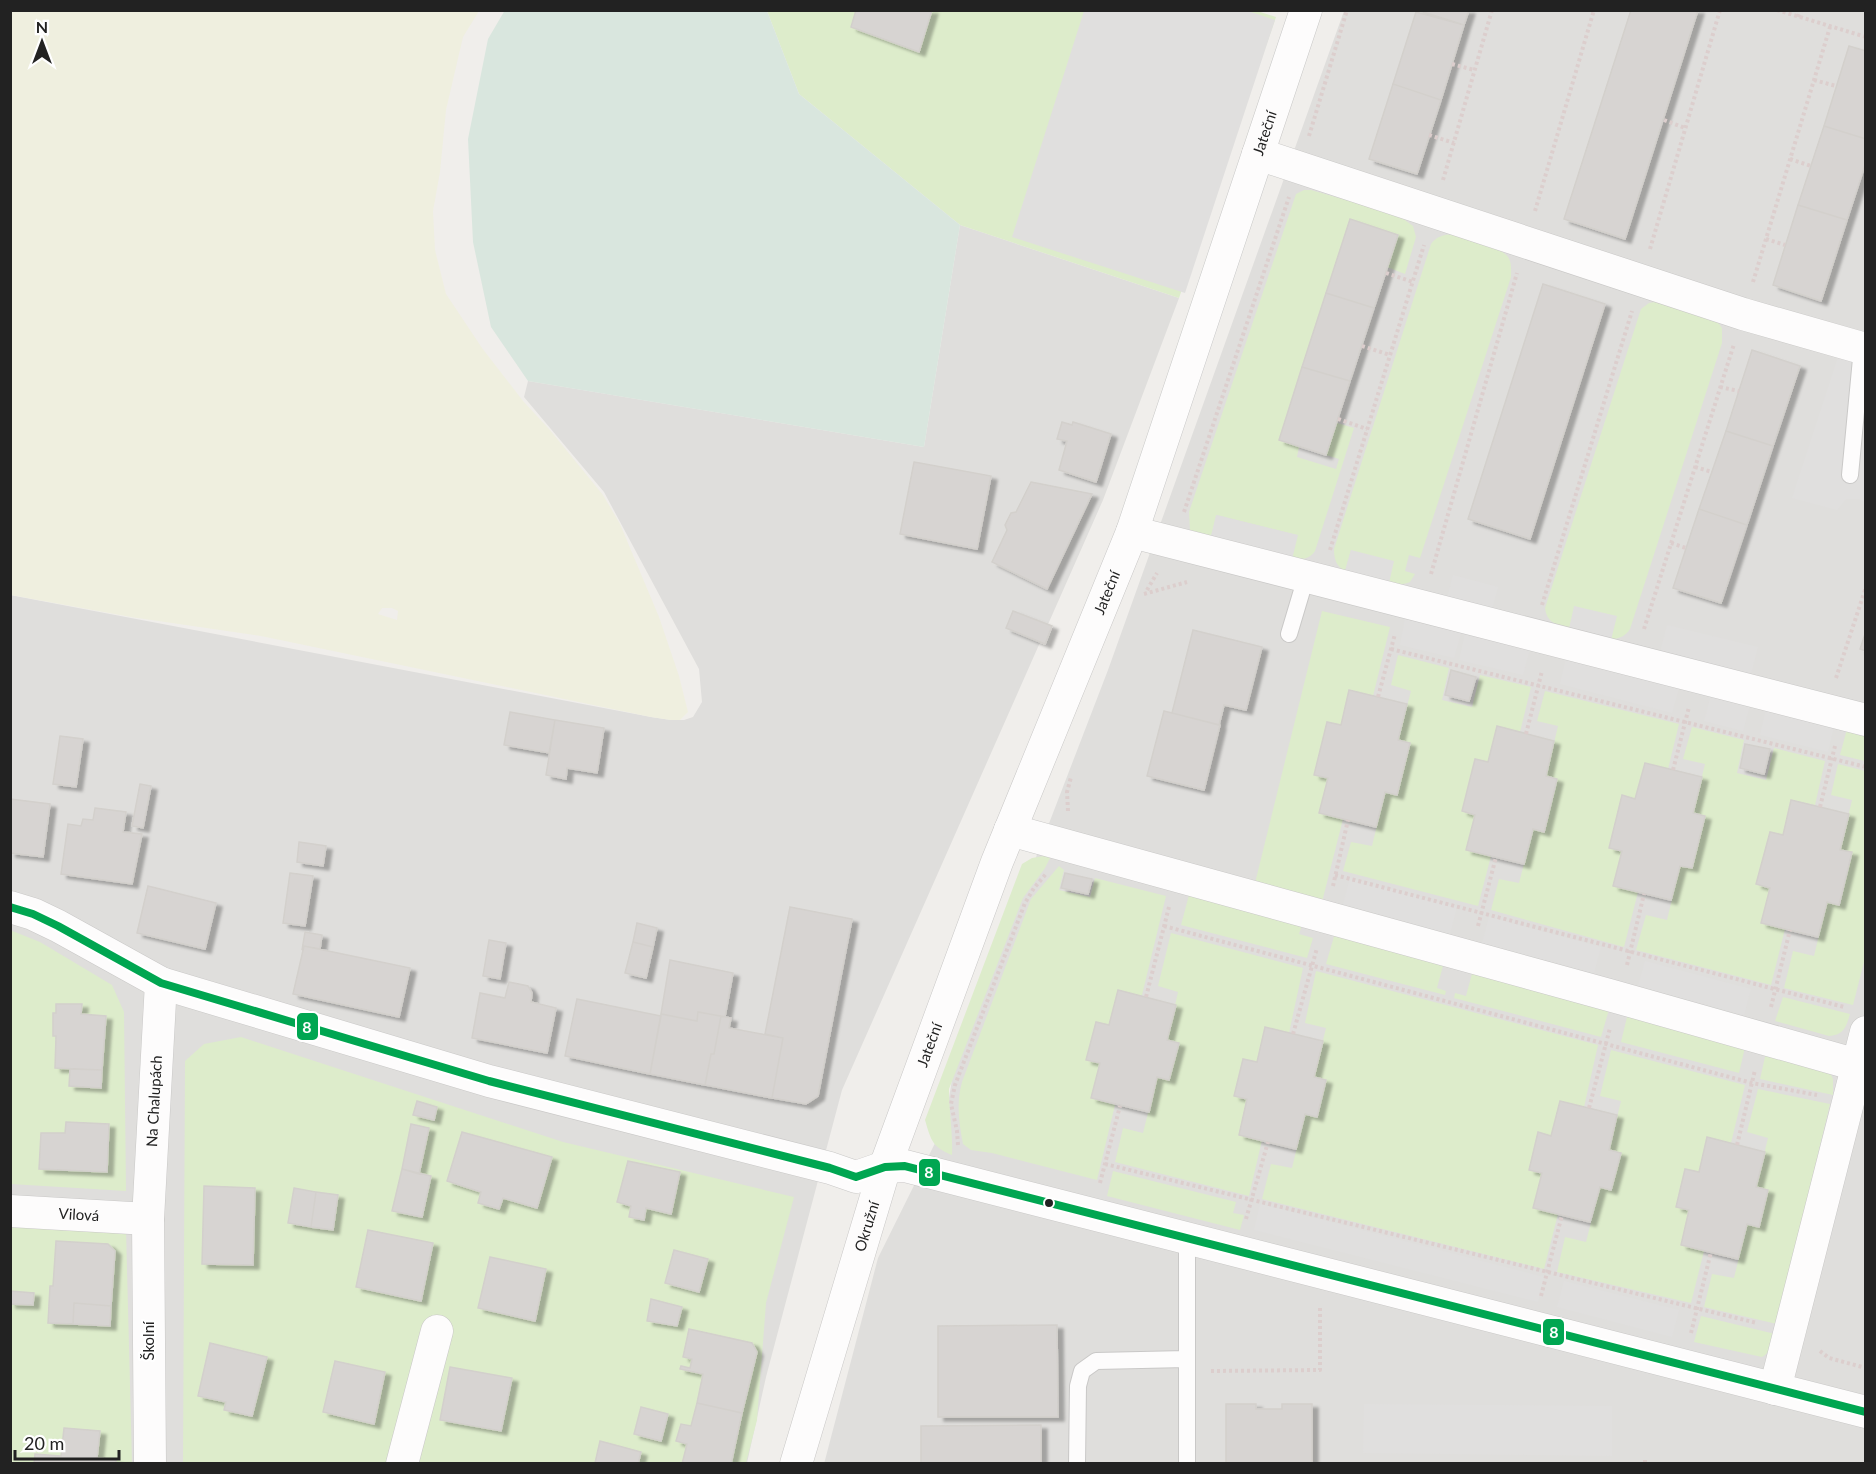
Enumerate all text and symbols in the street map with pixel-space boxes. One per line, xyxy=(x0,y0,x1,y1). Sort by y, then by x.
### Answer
north arrow xyxy=(12,12,72,72)
text: N xyxy=(36,17,48,36)
street label: Jateční xyxy=(1248,107,1280,157)
street label: Jateční xyxy=(1089,566,1124,617)
line badge: 8 xyxy=(296,1012,319,1041)
text: 8 xyxy=(302,1017,312,1036)
street label: Jateční xyxy=(913,1019,946,1069)
street label: Na Chalupách xyxy=(142,1055,165,1147)
line badge: 8 xyxy=(918,1158,941,1187)
text: 8 xyxy=(924,1162,934,1181)
street label: Okružní xyxy=(850,1197,883,1254)
unlabelled marker xyxy=(1043,1197,1055,1209)
street label: Vilová xyxy=(58,1204,100,1224)
line badge: 8 xyxy=(1542,1318,1565,1346)
street label: Školní xyxy=(139,1320,157,1361)
text: 8 xyxy=(1549,1322,1559,1341)
scale bar xyxy=(15,1423,118,1461)
text: 20 m xyxy=(24,1432,64,1454)

